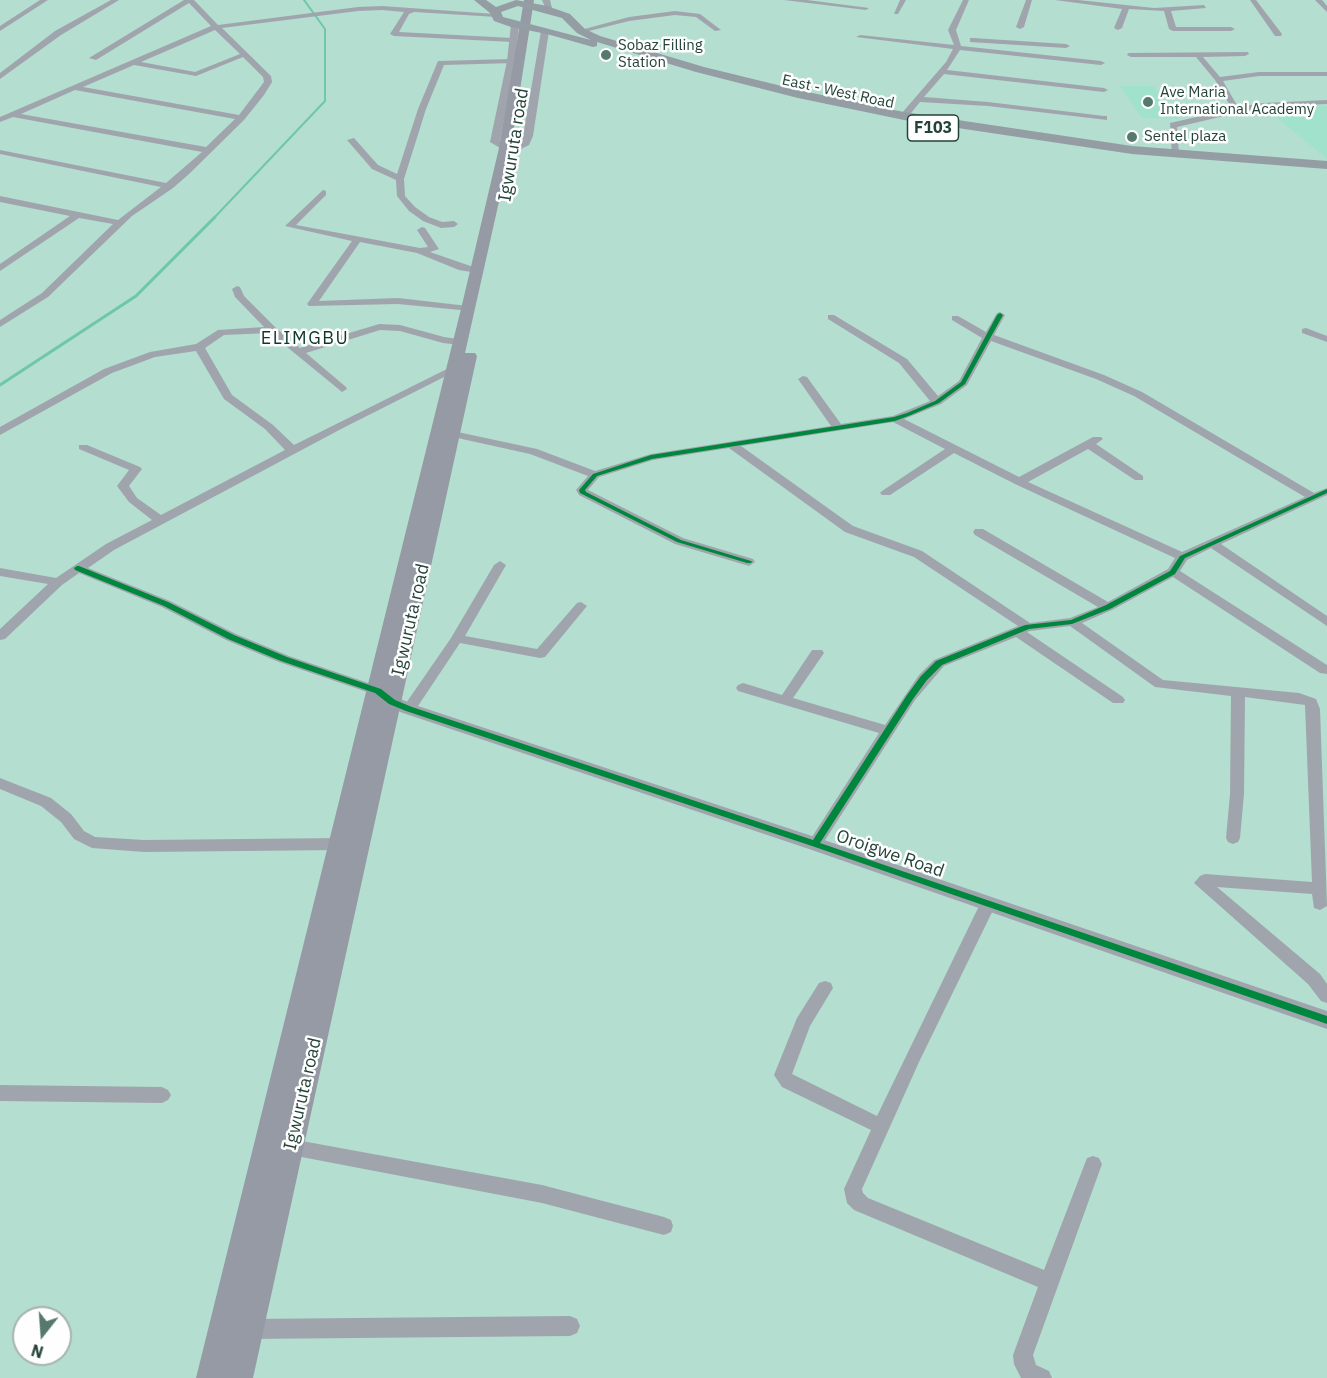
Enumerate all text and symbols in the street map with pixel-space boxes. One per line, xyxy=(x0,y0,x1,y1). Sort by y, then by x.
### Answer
place label: Sobaz Filling Station xyxy=(618,37,703,72)
marker: Sobaz Filling Station xyxy=(599,48,613,62)
street label: East - West Road xyxy=(780,71,896,113)
place label: Ave Maria International Academy xyxy=(1160,84,1314,119)
street label: Igwuruta road xyxy=(494,87,534,203)
marker: Ave Maria International Academy xyxy=(1141,95,1155,109)
road number: F103 xyxy=(908,115,958,141)
place label: Sentel plaza xyxy=(1144,128,1226,146)
marker: Sentel plaza xyxy=(1125,130,1139,144)
district label: ELIMGBU xyxy=(261,328,349,350)
street label: Igwuruta road xyxy=(388,562,434,678)
street label: Oroigwe Road xyxy=(833,825,947,883)
street label: Igwuruta road xyxy=(280,1036,326,1152)
north arrow xyxy=(12,1306,72,1366)
text: N xyxy=(29,1340,46,1363)

